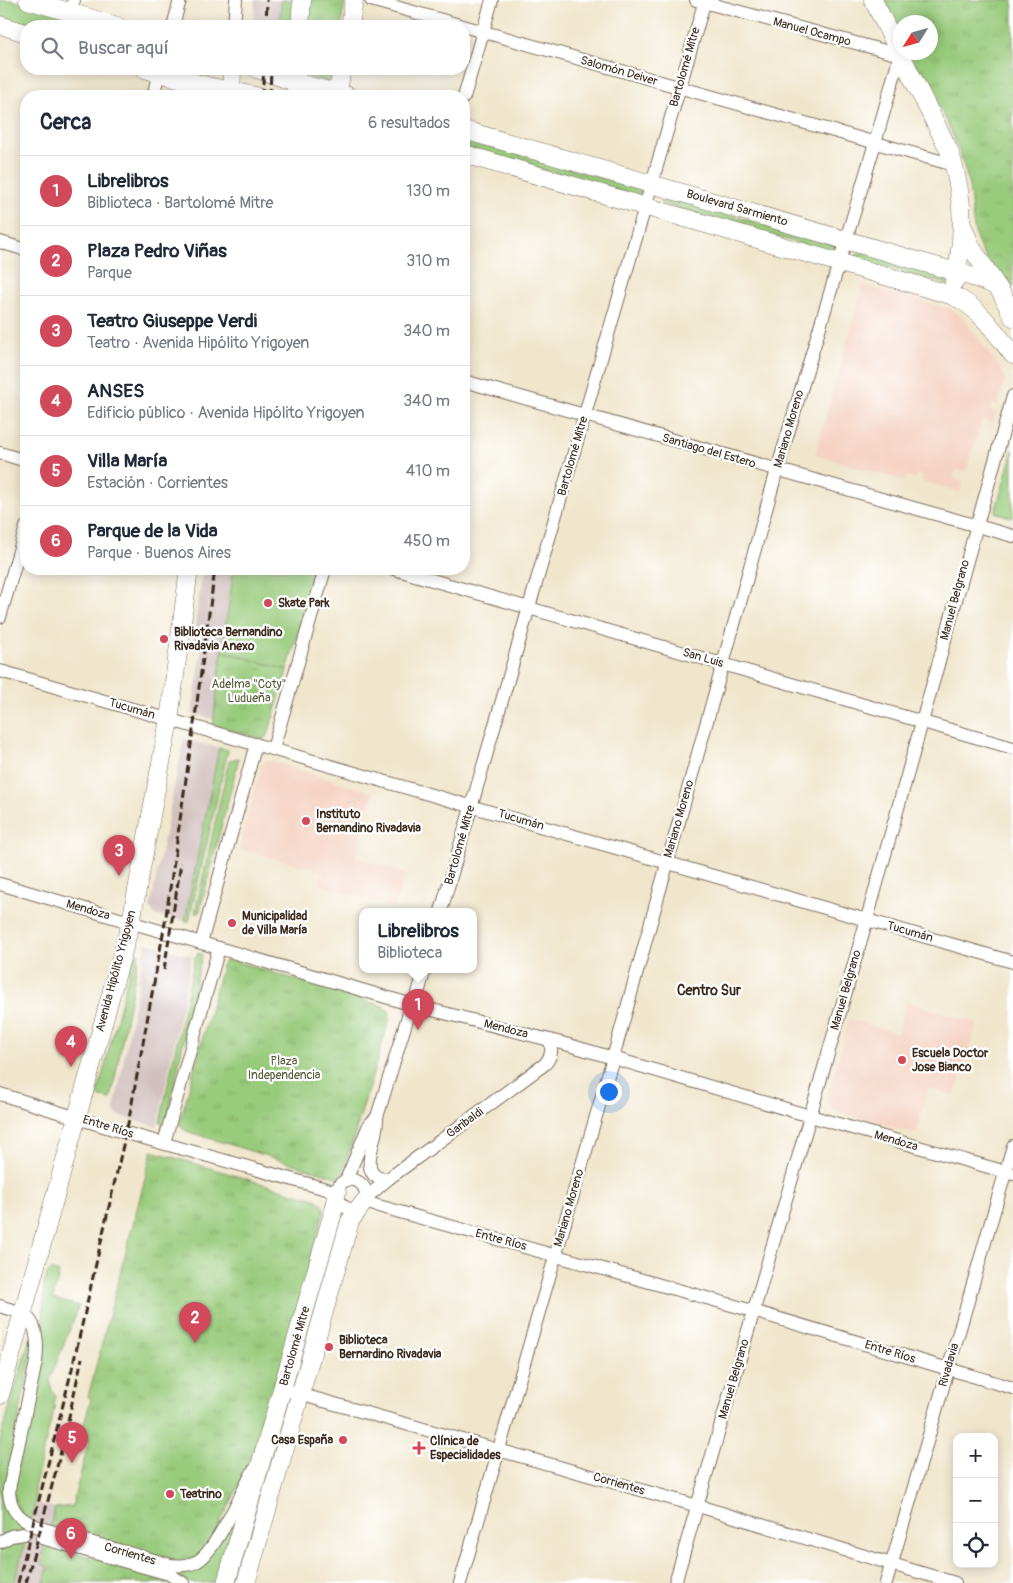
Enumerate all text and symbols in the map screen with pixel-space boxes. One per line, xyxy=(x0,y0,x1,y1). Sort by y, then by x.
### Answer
street label: Manuel Ocampo xyxy=(771,14,853,50)
north arrow xyxy=(893,15,938,60)
search box xyxy=(20,20,470,75)
street label: Bartolomé Mitre xyxy=(666,25,704,109)
icon: search xyxy=(38,34,66,62)
text: Buscar aquí xyxy=(78,36,169,60)
street label: Salomón Deiver xyxy=(579,53,660,89)
text: Cerca xyxy=(40,109,91,136)
text: 6 resultados xyxy=(368,113,450,133)
text: Librelibros xyxy=(87,169,169,193)
text: 1 xyxy=(53,181,59,201)
text: 130 m xyxy=(406,181,450,201)
street label: Boulevard Sarmiento xyxy=(685,186,790,230)
text: Biblioteca · Bartolomé Mitre xyxy=(87,193,273,213)
text: Plaza Pedro Viñas xyxy=(87,239,227,263)
text: 2 xyxy=(52,251,60,271)
text: 310 m xyxy=(406,251,450,271)
text: Parque xyxy=(87,263,132,283)
text: Teatro Giuseppe Verdi xyxy=(87,309,257,333)
text: 3 xyxy=(52,321,60,341)
text: 340 m xyxy=(403,321,450,341)
text: Teatro · Avenida Hipólito Yrigoyen xyxy=(87,333,309,353)
text: ANSES xyxy=(87,379,144,403)
street label: Mariano Moreno xyxy=(771,388,807,470)
text: 4 xyxy=(51,391,61,411)
text: 340 m xyxy=(403,391,450,411)
text: Edificio público · Avenida Hipólito Yrigoyen xyxy=(87,403,365,423)
street label: Bartolomé Mitre xyxy=(554,414,592,498)
street label: Santiago del Estero xyxy=(660,430,758,472)
text: Villa María xyxy=(87,449,167,473)
text: 5 xyxy=(52,461,60,481)
text: 410 m xyxy=(406,461,450,481)
text: Estación · Corrientes xyxy=(87,473,228,493)
text: Parque de la Vida xyxy=(87,519,218,543)
text: 6 xyxy=(51,531,61,551)
text: 450 m xyxy=(403,531,450,551)
text: Parque · Buenos Aires xyxy=(87,543,231,563)
street label: Manuel Belgrano xyxy=(937,558,973,642)
place label: Skate Park xyxy=(278,596,331,611)
marker: Skate Park xyxy=(262,597,274,609)
place label: Biblioteca Bernandino Rivadavia Anexo xyxy=(174,625,283,654)
marker: Biblioteca Bernandino Rivadavia Anexo xyxy=(158,633,170,645)
street label: San Luis xyxy=(681,645,726,671)
park label: Adelma "Coty" Ludueña xyxy=(212,677,286,706)
street label: Tucumán xyxy=(107,695,157,723)
street label: Mariano Moreno xyxy=(661,778,697,860)
street label: Bartolomé Mitre xyxy=(441,803,479,887)
street label: Tucumán xyxy=(496,806,546,834)
place label: Instituto Bernandino Rivadavia xyxy=(316,807,421,836)
marker: Instituto Bernandino Rivadavia xyxy=(300,815,312,827)
pin: 3 xyxy=(103,835,135,876)
street label: Mendoza xyxy=(64,897,112,924)
street label: Avenida Hipólito Yrigoyen xyxy=(93,908,140,1033)
popup xyxy=(359,908,477,973)
place label: Municipalidad de Villa María xyxy=(242,909,308,938)
marker: Municipalidad de Villa María xyxy=(226,917,238,929)
street label: Tucumán xyxy=(885,918,935,946)
text: Librelibros xyxy=(377,919,459,943)
text: Biblioteca xyxy=(377,943,442,963)
street label: Manuel Belgrano xyxy=(827,948,865,1032)
district label: Centro Sur xyxy=(677,982,742,999)
pin: 1 xyxy=(402,989,434,1030)
street label: Mendoza xyxy=(482,1016,530,1042)
pin: 4 xyxy=(55,1026,87,1067)
place label: Escuela Doctor Jose Bianco xyxy=(912,1046,989,1075)
park label: Plaza Independencia xyxy=(248,1054,321,1083)
marker: Escuela Doctor Jose Bianco xyxy=(896,1054,908,1066)
your location xyxy=(596,1079,622,1105)
street label: Garibaldi xyxy=(443,1104,487,1142)
street label: Entre Ríos xyxy=(81,1112,136,1142)
street label: Mendoza xyxy=(872,1128,920,1155)
street label: Mariano Moreno xyxy=(551,1167,587,1249)
street label: Entre Ríos xyxy=(474,1226,529,1254)
pin: 2 xyxy=(179,1302,211,1343)
street label: Bartolomé Mitre xyxy=(276,1304,314,1388)
place label: Biblioteca Bernardino Rivadavia xyxy=(339,1333,442,1362)
street label: Manuel Belgrano xyxy=(715,1337,753,1421)
street label: Entre Ríos xyxy=(863,1337,918,1367)
marker: Biblioteca Bernardino Rivadavia xyxy=(323,1341,335,1353)
street label: Rivadavia xyxy=(936,1341,963,1389)
pin: 5 xyxy=(56,1422,88,1463)
place label: Casa España xyxy=(271,1433,333,1448)
map controls xyxy=(953,1433,998,1568)
button: + xyxy=(953,1433,998,1478)
marker: Casa España xyxy=(337,1434,349,1446)
place label: Clínica de Especialidades xyxy=(430,1434,501,1463)
marker: Clínica de Especialidades xyxy=(412,1441,426,1455)
street label: Corrientes xyxy=(591,1469,647,1499)
button: − xyxy=(953,1478,998,1523)
place label: Teatrino xyxy=(179,1487,222,1502)
marker: Teatrino xyxy=(164,1488,176,1500)
pin: 6 xyxy=(55,1518,87,1559)
button: locate xyxy=(953,1523,998,1568)
street label: Corrientes xyxy=(102,1539,158,1569)

